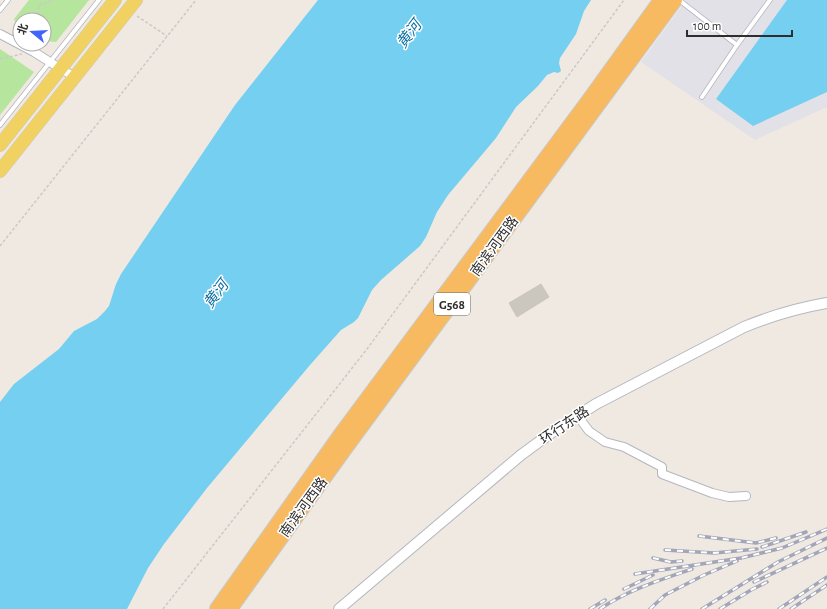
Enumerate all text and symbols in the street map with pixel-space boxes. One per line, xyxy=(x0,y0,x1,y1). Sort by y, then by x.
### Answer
north arrow xyxy=(12,12,52,52)
scale bar xyxy=(687,12,792,38)
water label: 黄河 xyxy=(394,15,426,51)
text: 100 m xyxy=(693,20,721,32)
text: 北 xyxy=(16,22,30,36)
street label: 南滨河西路 xyxy=(468,214,521,279)
water label: 黄河 xyxy=(201,275,233,311)
road number: G568 xyxy=(434,293,470,315)
street label: 环行东路 xyxy=(537,404,592,447)
street label: 南滨河西路 xyxy=(277,475,330,540)

